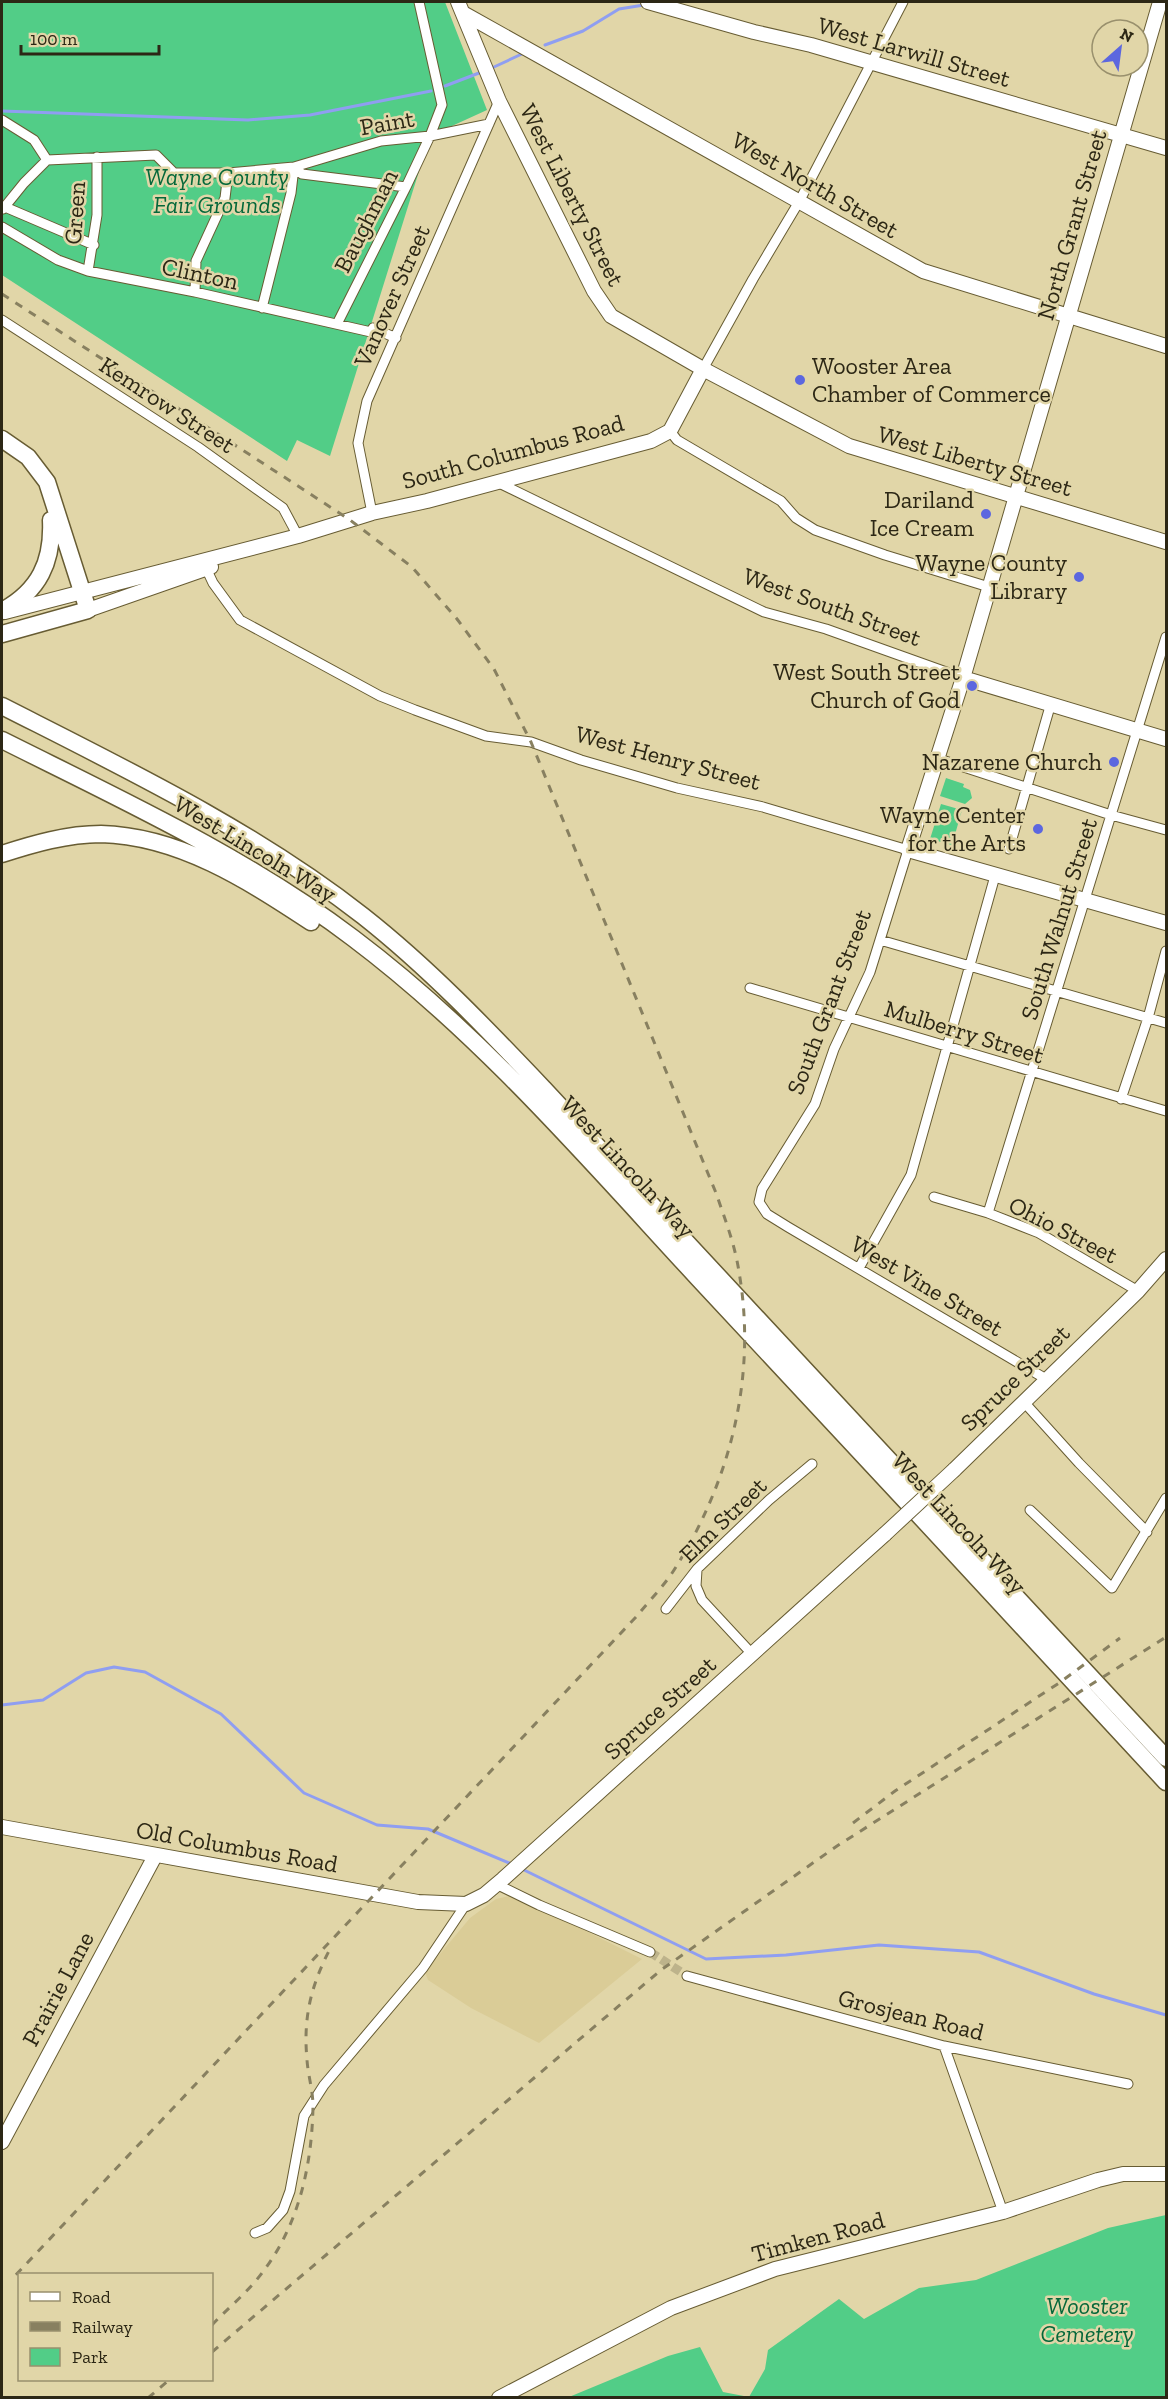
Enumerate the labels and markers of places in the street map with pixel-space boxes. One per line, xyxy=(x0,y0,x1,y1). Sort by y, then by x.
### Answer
place label: Wooster Area Chamber of Commerce xyxy=(812,351,1051,408)
marker: Wooster Area Chamber of Commerce xyxy=(793,373,807,387)
place label: Dariland Ice Cream xyxy=(870,485,974,542)
marker: Dariland Ice Cream xyxy=(979,507,993,521)
place label: Wayne County Library xyxy=(916,548,1068,605)
marker: Wayne County Library xyxy=(1072,570,1086,584)
place label: West South Street Church of God xyxy=(773,657,960,714)
marker: West South Street Church of God xyxy=(965,679,979,693)
place label: Nazarene Church xyxy=(922,747,1103,776)
marker: Nazarene Church xyxy=(1107,755,1121,769)
place label: Wayne Center for the Arts xyxy=(880,800,1026,857)
marker: Wayne Center for the Arts xyxy=(1031,822,1045,836)

